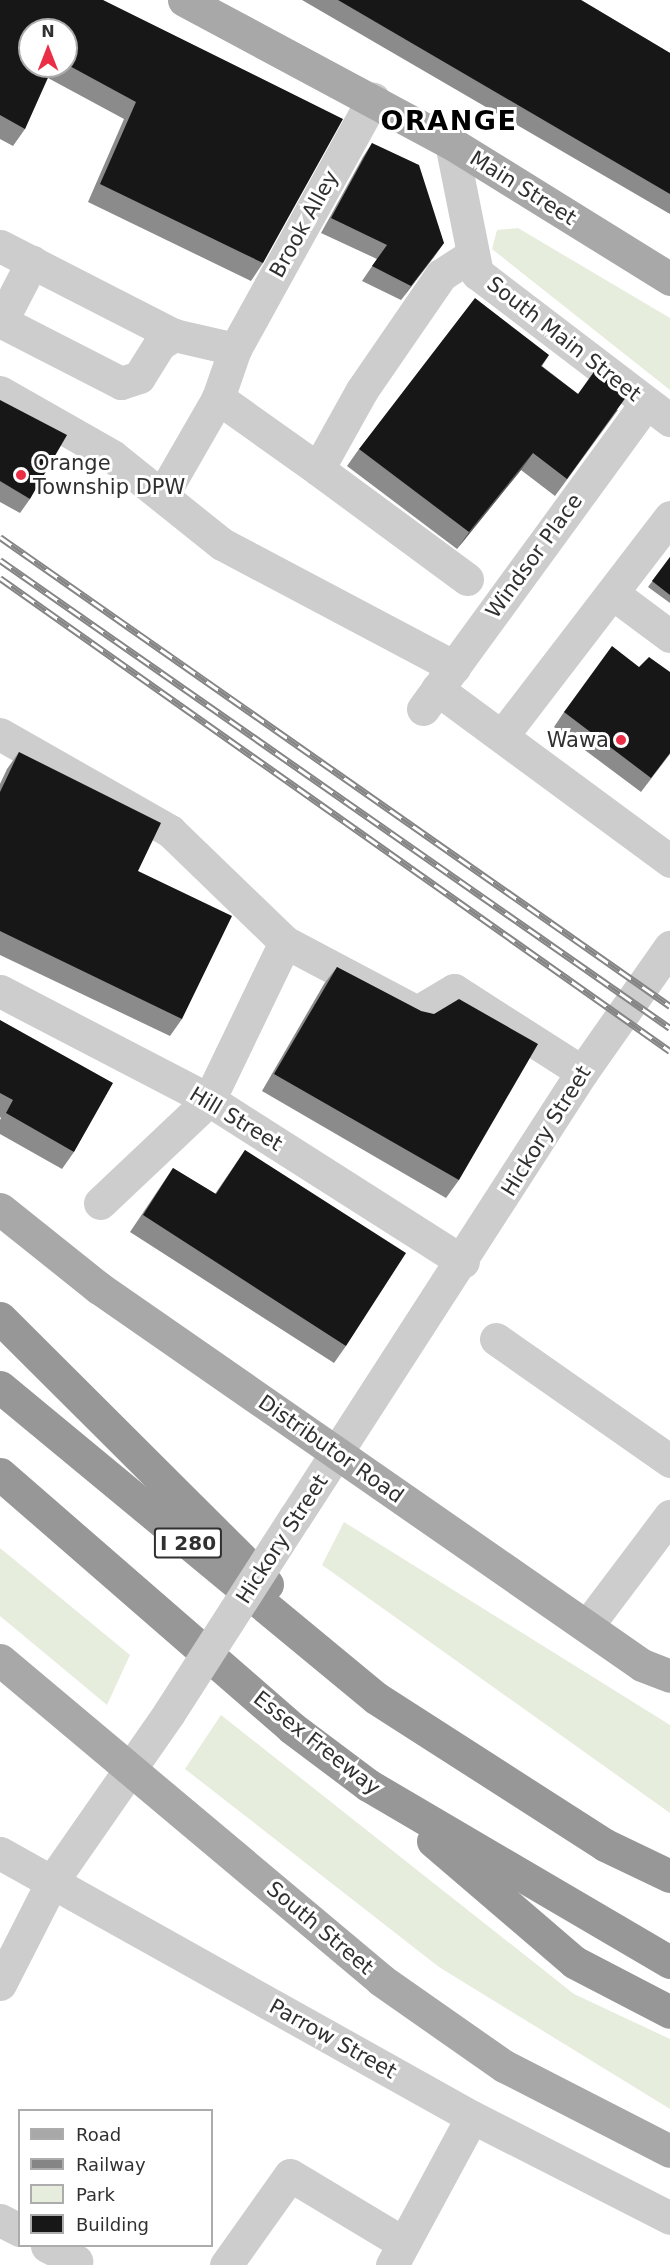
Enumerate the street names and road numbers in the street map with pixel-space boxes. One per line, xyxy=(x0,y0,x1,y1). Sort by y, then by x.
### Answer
street label: Main Street xyxy=(465,145,581,231)
street label: Brook Alley xyxy=(264,166,344,282)
street label: South Main Street xyxy=(482,271,646,407)
street label: Windsor Place xyxy=(480,489,588,623)
street label: Hickory Street xyxy=(496,1061,596,1201)
street label: Hill Street xyxy=(185,1081,287,1157)
street label: Distributor Road xyxy=(254,1390,408,1508)
street label: Hickory Street xyxy=(231,1470,333,1608)
road number: I 280 xyxy=(154,1526,222,1560)
street label: Essex Freeway xyxy=(249,1686,385,1800)
street label: South Street xyxy=(262,1876,378,1980)
street label: Parrow Street xyxy=(265,1994,401,2084)

